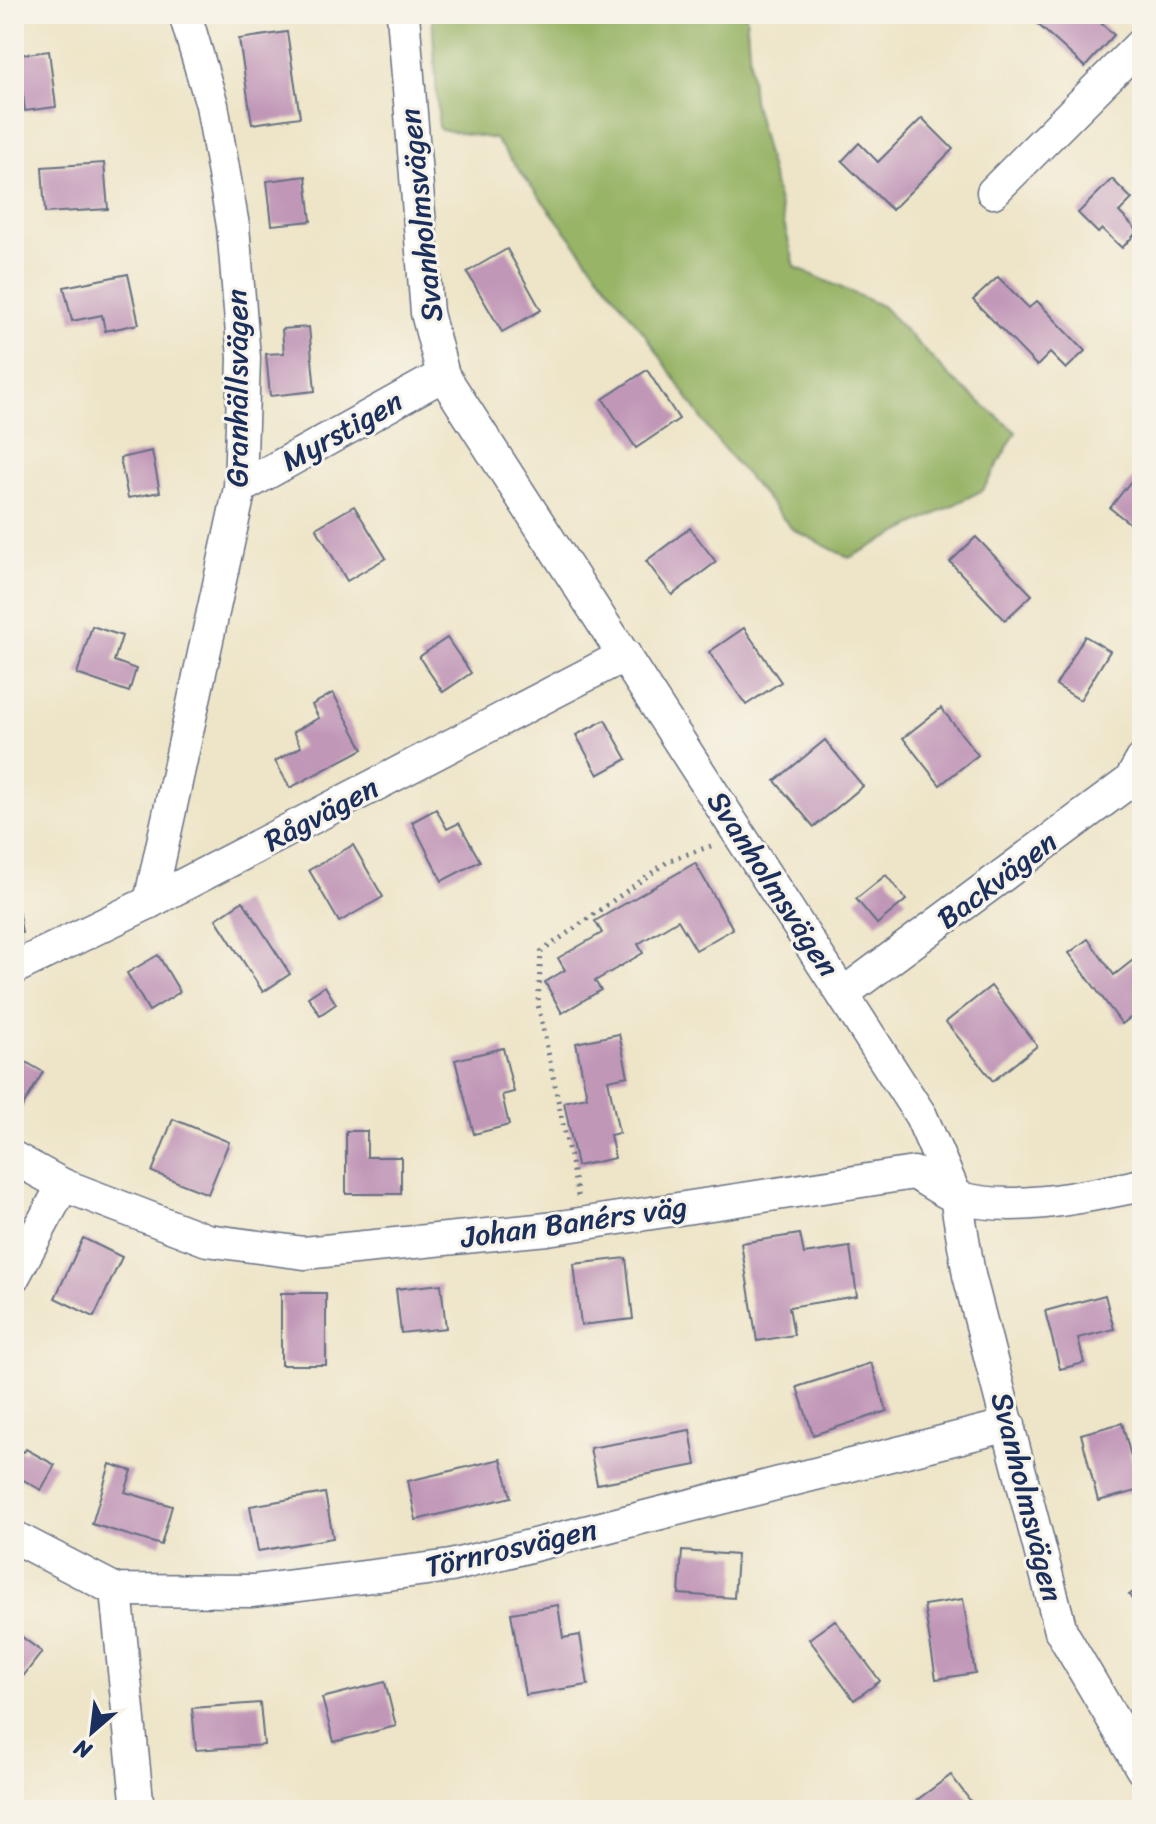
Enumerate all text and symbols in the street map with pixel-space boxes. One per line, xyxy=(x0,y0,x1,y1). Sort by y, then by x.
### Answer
street label: Svanholmsvägen xyxy=(383,105,459,325)
street label: Granhällsvägen xyxy=(210,289,264,487)
street label: Myrstigen xyxy=(271,375,413,487)
street label: Rågvägen xyxy=(254,761,388,867)
street label: Svanholmsvägen xyxy=(692,779,854,989)
street label: Backvägen xyxy=(925,816,1069,944)
street label: Johan Banérs väg xyxy=(456,1179,691,1265)
street label: Svanholmsvägen xyxy=(975,1386,1079,1608)
street label: Törnrosvägen xyxy=(420,1502,602,1594)
north arrow xyxy=(52,1692,132,1772)
text: N xyxy=(66,1728,100,1770)

